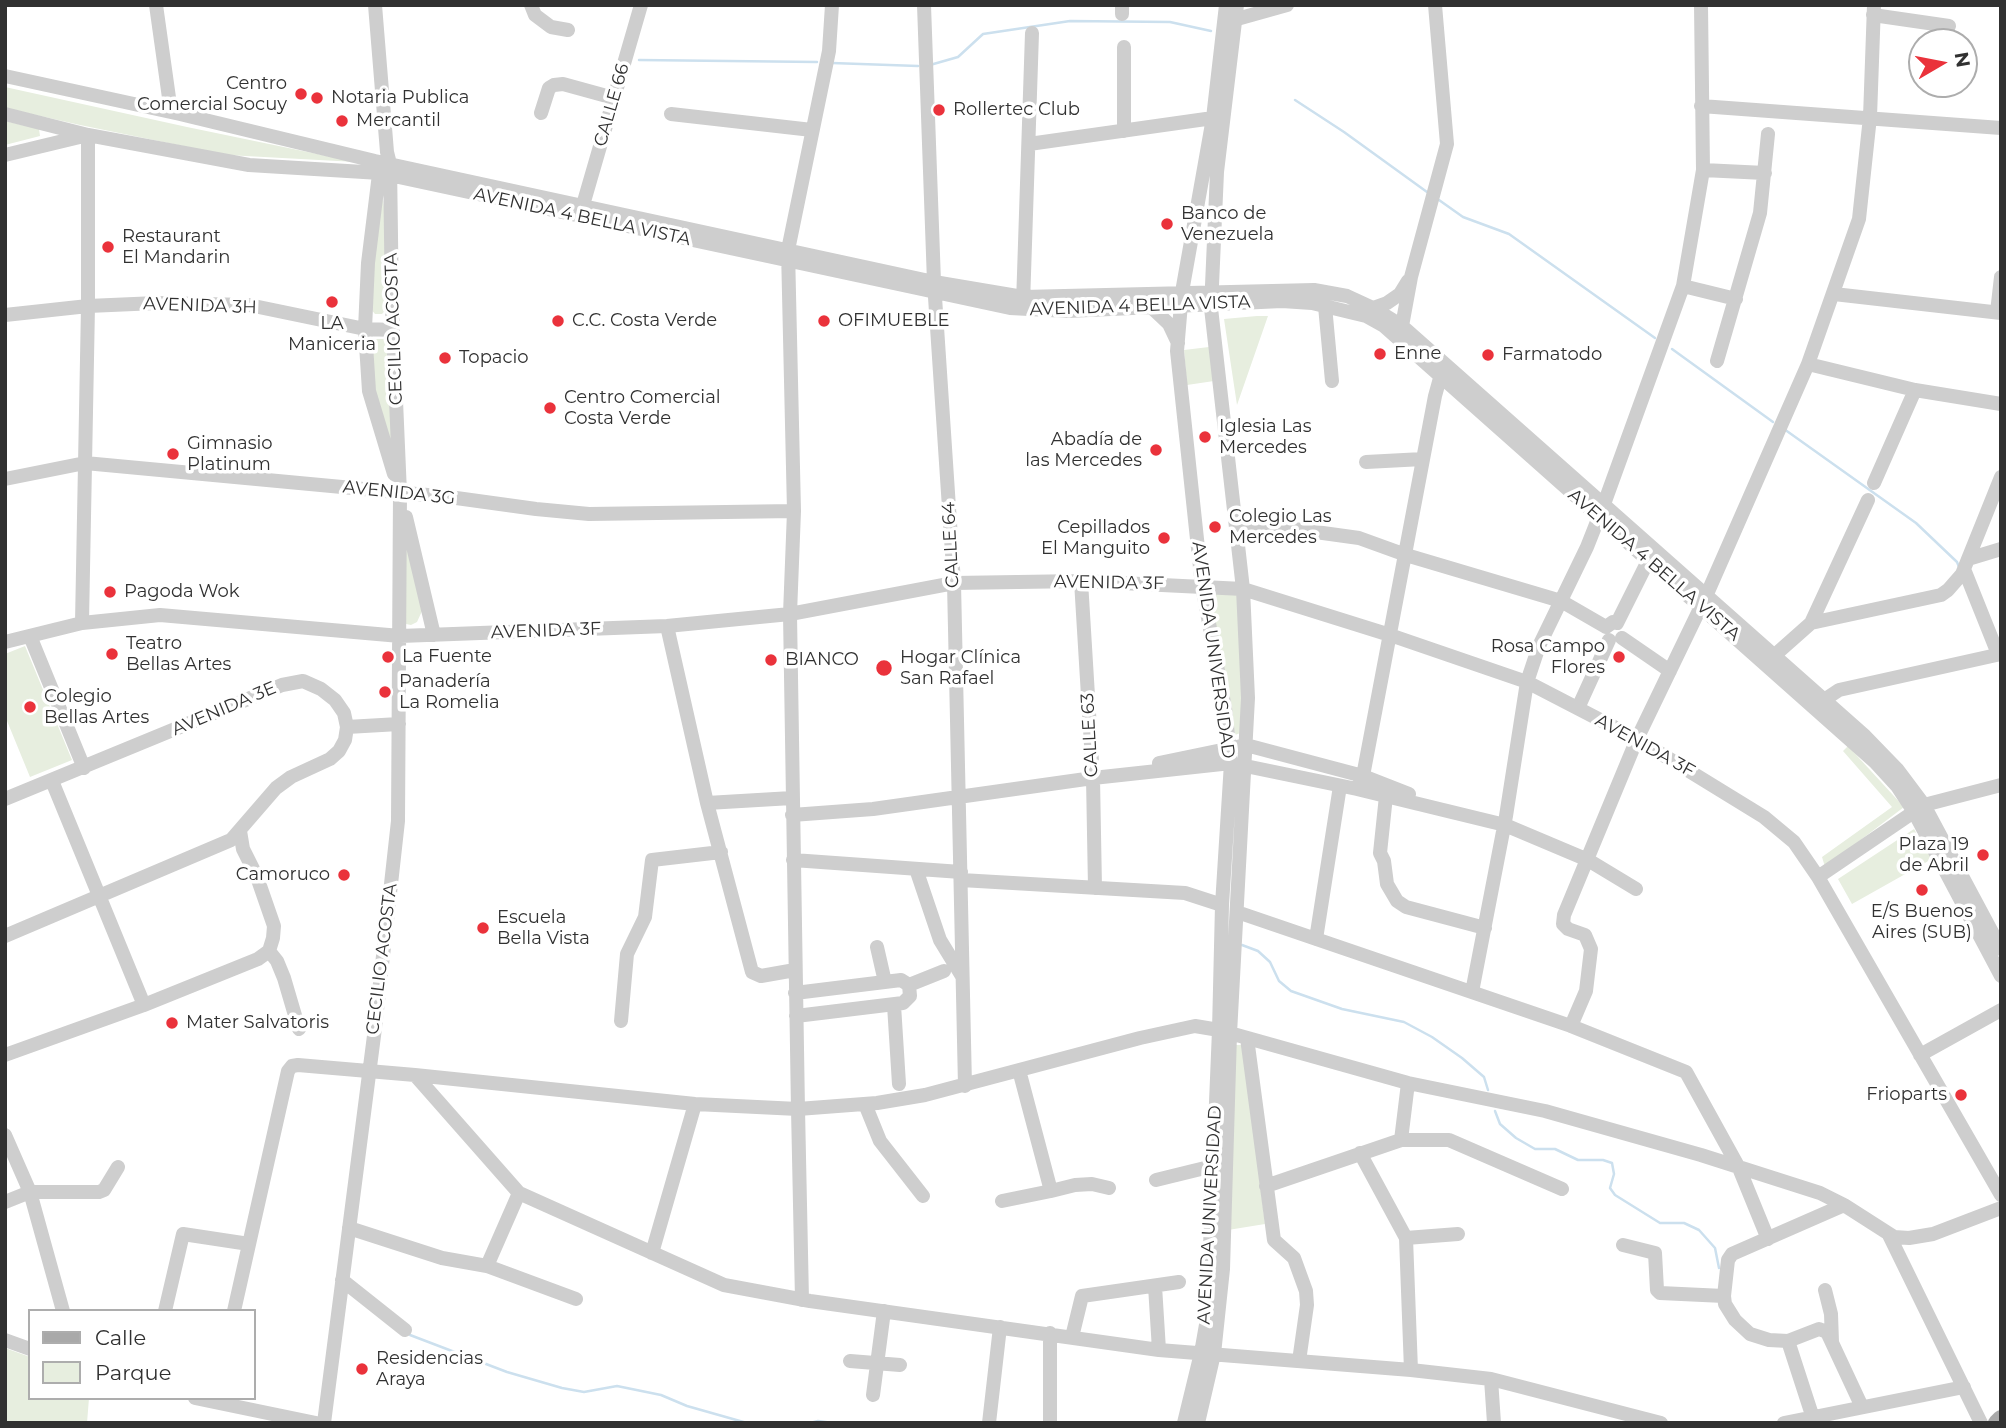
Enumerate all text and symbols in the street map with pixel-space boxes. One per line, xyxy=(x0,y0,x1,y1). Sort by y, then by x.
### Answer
north arrow xyxy=(1908,28,1978,98)
text: N xyxy=(1950,50,1975,69)
street label: CALLE 66 xyxy=(590,61,634,149)
place label: Centro Comercial Socuy xyxy=(137,73,287,116)
marker: Centro Comercial Socuy xyxy=(293,86,309,102)
place label: Notaria Publica xyxy=(331,87,469,109)
marker: Notaria Publica xyxy=(309,90,325,106)
place label: Rollertec Club xyxy=(953,99,1080,121)
marker: Rollertec Club xyxy=(931,102,947,118)
place label: Mercantil xyxy=(356,110,441,132)
marker: Mercantil xyxy=(334,113,350,129)
street label: AVENIDA 4 BELLA VISTA xyxy=(472,183,692,251)
place label: Banco de Venezuela xyxy=(1181,203,1274,246)
marker: Banco de Venezuela xyxy=(1159,216,1175,232)
place label: Restaurant El Mandarin xyxy=(122,226,230,268)
marker: Restaurant El Mandarin xyxy=(100,239,116,255)
street label: CECILIO ACOSTA xyxy=(381,253,407,405)
street label: AVENIDA 4 BELLA VISTA xyxy=(1029,291,1251,321)
street label: AVENIDA 3H xyxy=(143,293,257,319)
marker: LA Maniceria xyxy=(324,294,340,310)
place label: C.C. Costa Verde xyxy=(572,310,717,332)
place label: OFIMUEBLE xyxy=(838,310,950,332)
place label: LA Maniceria xyxy=(288,313,376,356)
marker: C.C. Costa Verde xyxy=(550,313,566,329)
marker: OFIMUEBLE xyxy=(816,313,832,329)
place label: Enne xyxy=(1394,343,1441,365)
place label: Farmatodo xyxy=(1502,344,1602,366)
marker: Enne xyxy=(1372,346,1388,362)
place label: Topacio xyxy=(459,347,529,369)
marker: Farmatodo xyxy=(1480,347,1496,363)
marker: Topacio xyxy=(437,350,453,366)
place label: Centro Comercial Costa Verde xyxy=(564,387,721,430)
marker: Centro Comercial Costa Verde xyxy=(542,400,558,416)
place label: Iglesia Las Mercedes xyxy=(1219,416,1311,458)
place label: Abadía de las Mercedes xyxy=(1025,429,1142,472)
marker: Iglesia Las Mercedes xyxy=(1197,429,1213,445)
place label: Gimnasio Platinum xyxy=(187,433,273,476)
marker: Abadía de las Mercedes xyxy=(1148,442,1164,458)
marker: Gimnasio Platinum xyxy=(165,446,181,462)
street label: AVENIDA 3G xyxy=(342,476,456,510)
street label: AVENIDA 4 BELLA VISTA xyxy=(1563,484,1745,646)
street label: CALLE 64 xyxy=(938,501,964,589)
place label: Colegio Las Mercedes xyxy=(1229,506,1332,548)
place label: Cepillados El Manguito xyxy=(1041,517,1150,560)
marker: Colegio Las Mercedes xyxy=(1207,519,1223,535)
marker: Cepillados El Manguito xyxy=(1156,530,1172,546)
street label: AVENIDA UNIVERSIDAD xyxy=(1187,540,1239,760)
street label: AVENIDA 3F xyxy=(1054,571,1164,595)
place label: Pagoda Wok xyxy=(124,581,239,603)
marker: Pagoda Wok xyxy=(102,584,118,600)
street label: AVENIDA 3F xyxy=(490,618,602,644)
place label: Teatro Bellas Artes xyxy=(126,633,231,676)
place label: Rosa Campo Flores xyxy=(1491,636,1605,678)
marker: Teatro Bellas Artes xyxy=(104,646,120,662)
place label: La Fuente xyxy=(402,646,492,668)
place label: Hogar Clínica San Rafael xyxy=(900,647,1021,690)
marker: La Fuente xyxy=(380,649,396,665)
place label: BIANCO xyxy=(785,649,859,671)
marker: Rosa Campo Flores xyxy=(1611,649,1627,665)
marker: BIANCO xyxy=(763,652,779,668)
marker: Hogar Clínica San Rafael xyxy=(874,658,894,678)
place label: Panadería La Romelia xyxy=(399,671,500,714)
street label: AVENIDA 3E xyxy=(169,677,279,741)
marker: Panadería La Romelia xyxy=(377,684,393,700)
place label: Colegio Bellas Artes xyxy=(44,686,149,728)
street label: CALLE 63 xyxy=(1077,692,1103,778)
marker: Colegio Bellas Artes xyxy=(22,699,38,715)
street label: AVENIDA 3F xyxy=(1591,710,1699,782)
place label: Plaza 19 de Abril xyxy=(1899,834,1969,876)
marker: Plaza 19 de Abril xyxy=(1975,847,1991,863)
place label: Camoruco xyxy=(236,864,330,886)
marker: Camoruco xyxy=(336,867,352,883)
street label: CECILIO ACOSTA xyxy=(362,882,402,1036)
marker: E/S Buenos Aires (SUB) xyxy=(1914,882,1930,898)
place label: E/S Buenos Aires (SUB) xyxy=(1871,901,1973,944)
place label: Escuela Bella Vista xyxy=(497,907,590,950)
marker: Escuela Bella Vista xyxy=(475,920,491,936)
place label: Mater Salvatoris xyxy=(186,1012,329,1034)
marker: Mater Salvatoris xyxy=(164,1015,180,1031)
place label: Frioparts xyxy=(1866,1084,1947,1106)
marker: Frioparts xyxy=(1953,1087,1969,1103)
street label: AVENIDA UNIVERSIDAD xyxy=(1193,1105,1227,1325)
legend xyxy=(28,1309,256,1400)
text: Calle xyxy=(95,1325,146,1350)
place label: Residencias Araya xyxy=(376,1348,483,1390)
text: Parque xyxy=(95,1360,171,1385)
marker: Residencias Araya xyxy=(354,1361,370,1377)

